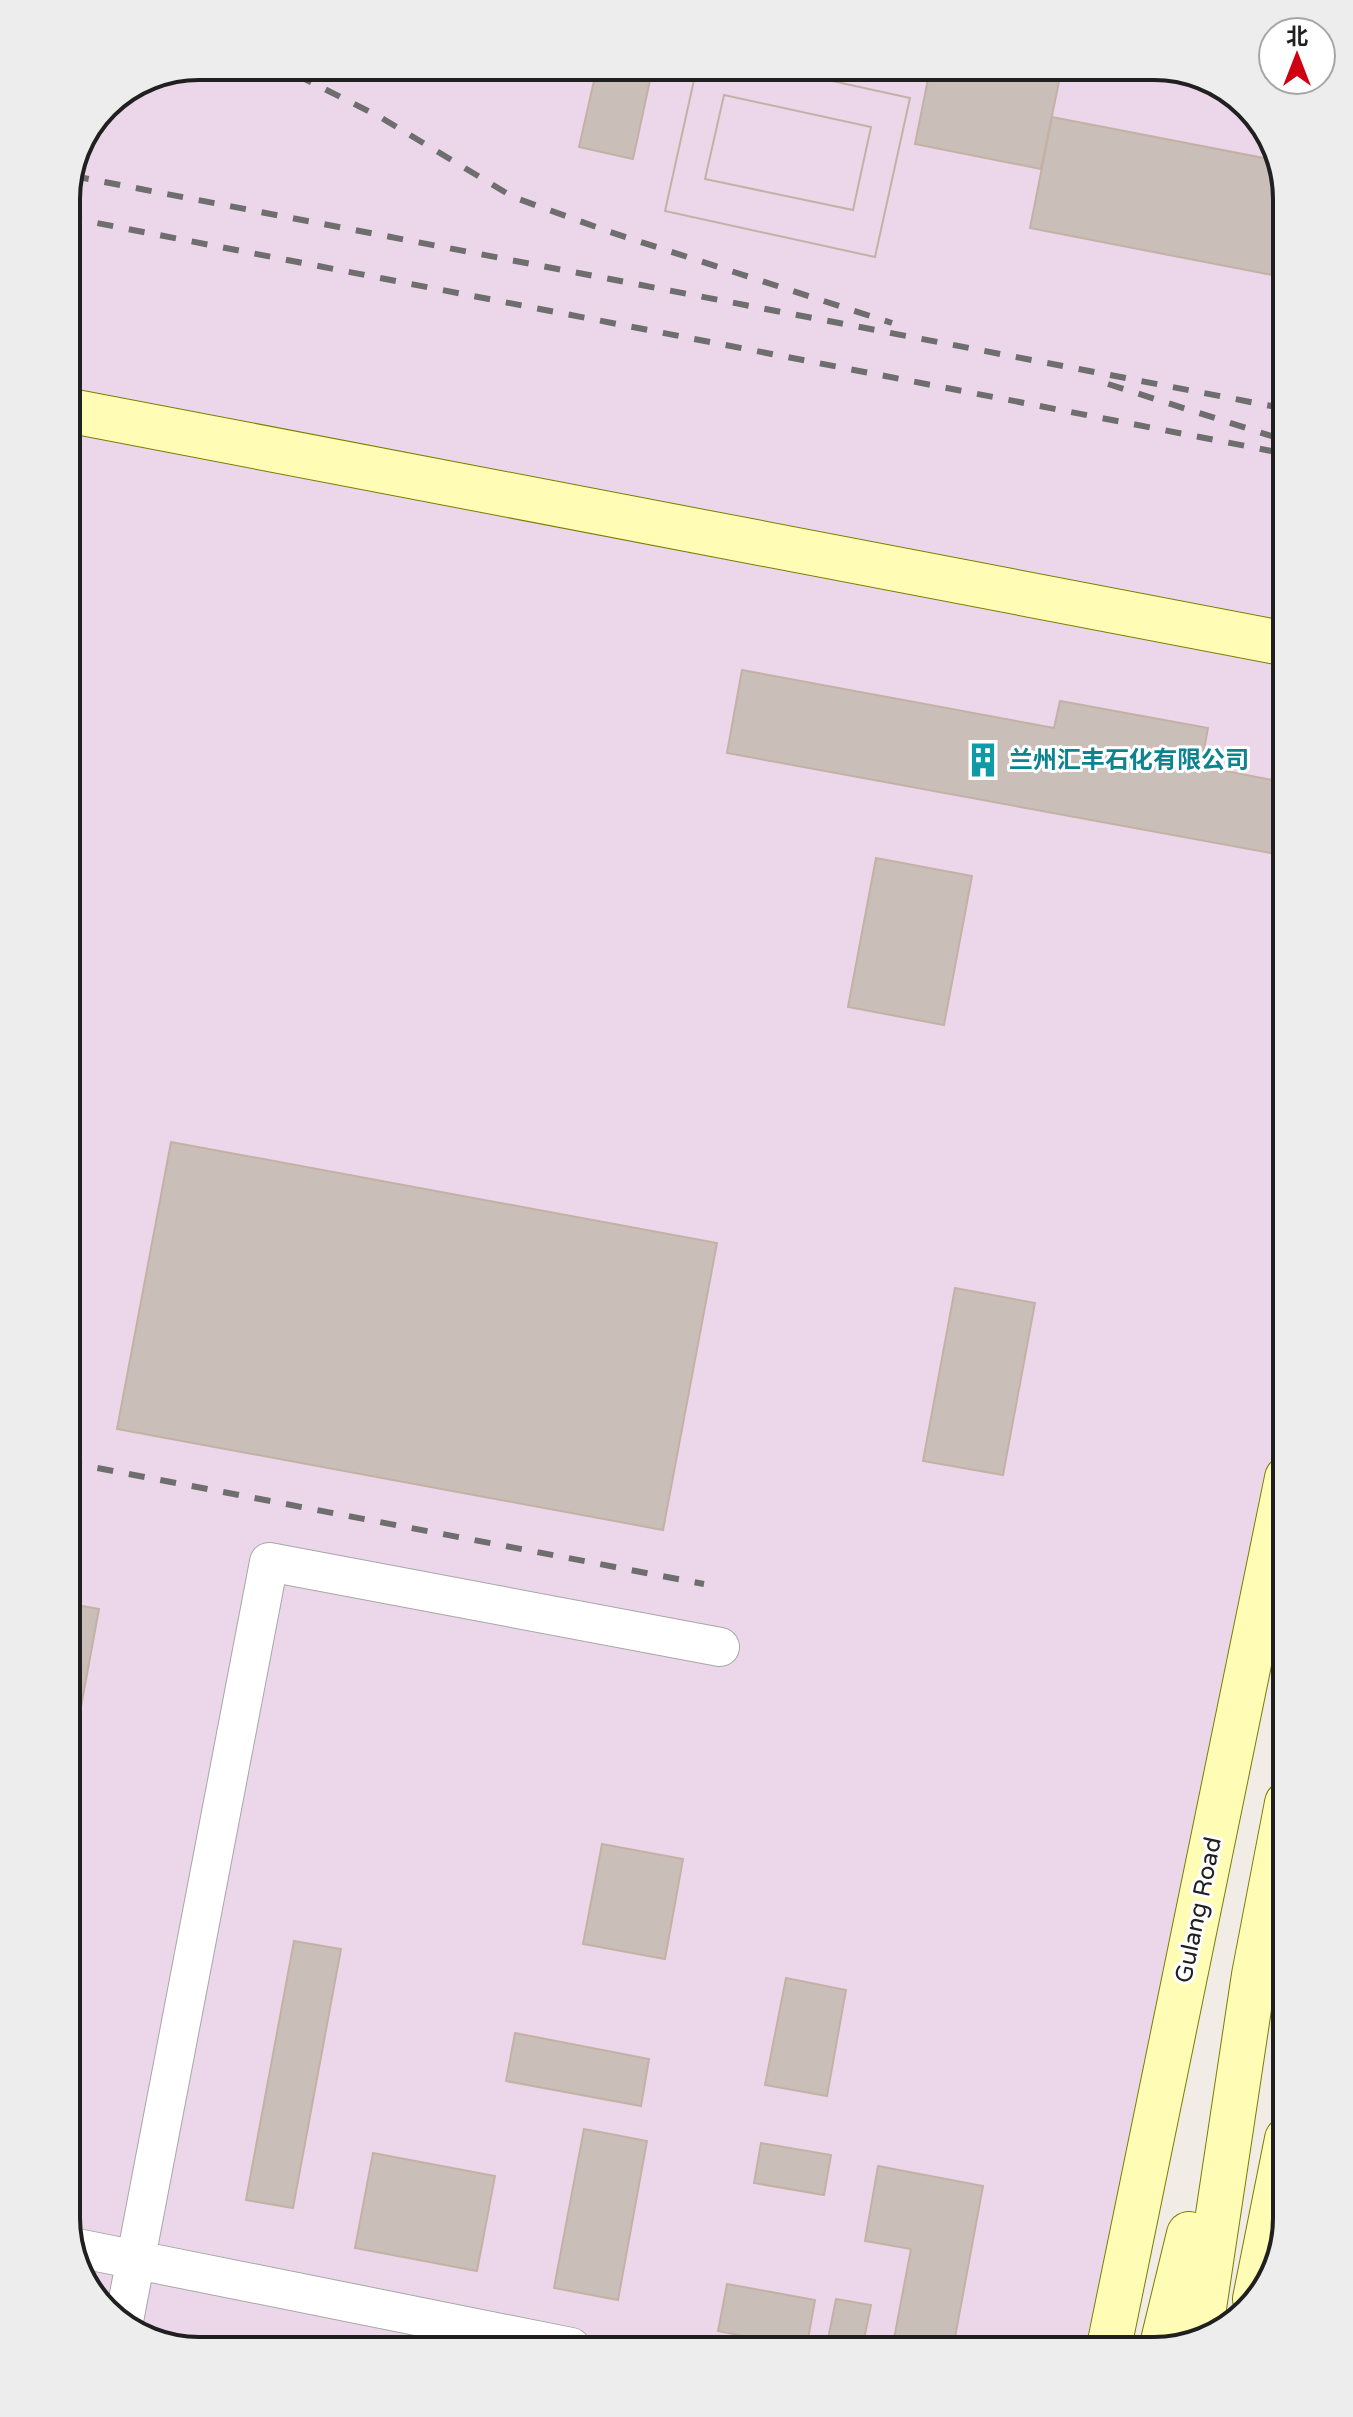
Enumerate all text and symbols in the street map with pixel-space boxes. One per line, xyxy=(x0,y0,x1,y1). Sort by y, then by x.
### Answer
north arrow xyxy=(1257,16,1337,96)
text: 北 xyxy=(1286,24,1308,50)
building icon: 兰州汇丰石化有限公司 xyxy=(964,741,1002,779)
place label: 兰州汇丰石化有限公司 xyxy=(1009,746,1249,775)
street label: Gulang Road xyxy=(1169,1834,1228,1986)

